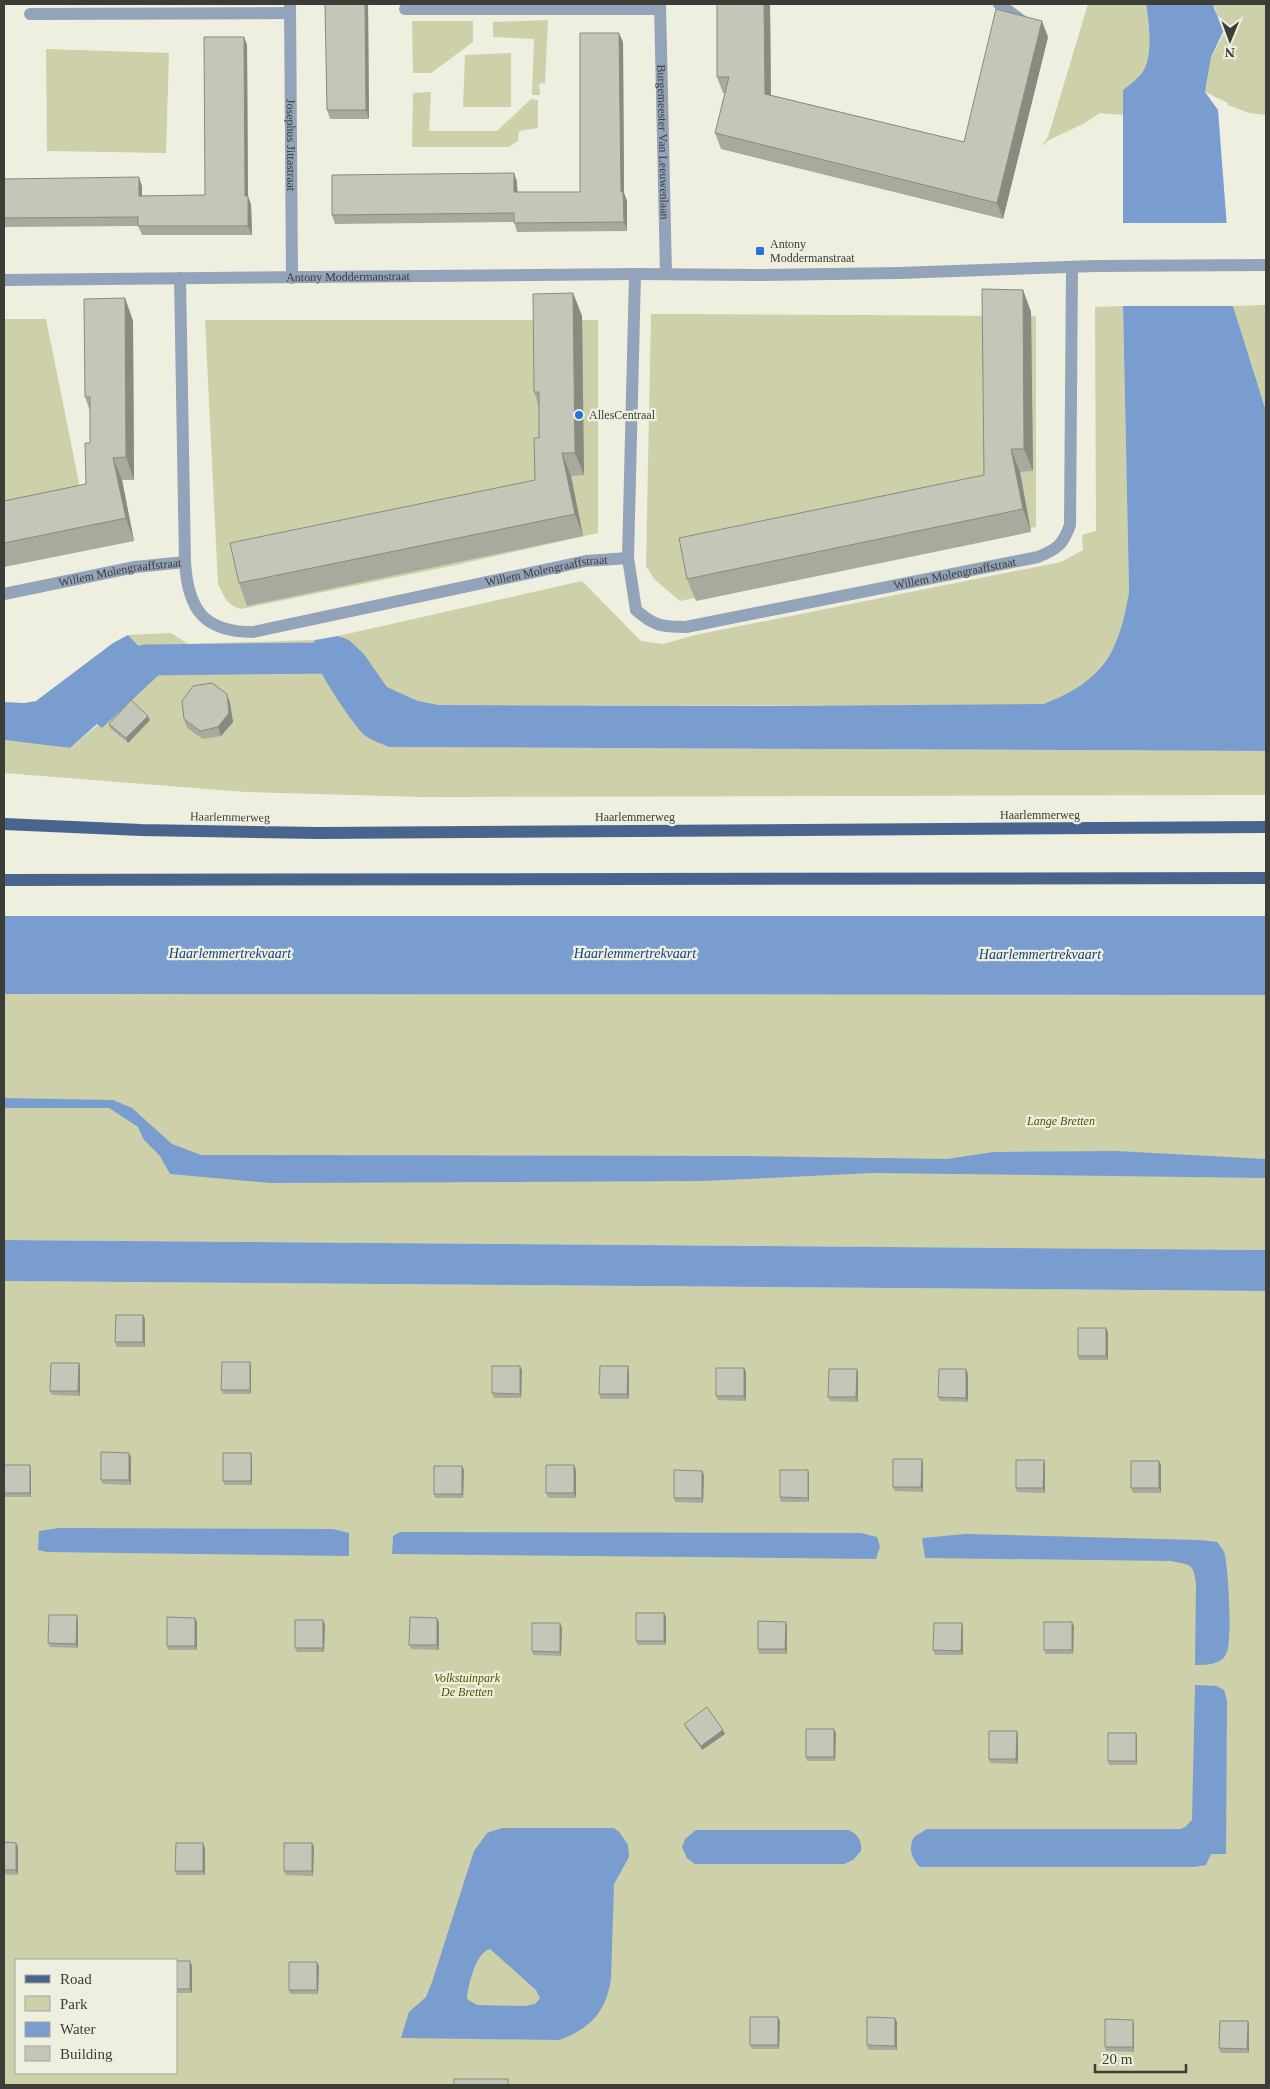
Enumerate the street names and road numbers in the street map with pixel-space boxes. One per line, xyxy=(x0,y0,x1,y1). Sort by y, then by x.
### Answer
street label: Burgemeester Van Leeuwenlaan xyxy=(654,64,672,220)
street label: Josephus Jittastraat xyxy=(284,99,298,192)
street label: Antony Moddermanstraat xyxy=(286,269,411,284)
street label: Willem Molengraaffstraat xyxy=(484,552,609,589)
street label: Willem Molengraaffstraat xyxy=(892,554,1018,593)
street label: Willem Molengraaffstraat xyxy=(57,555,183,590)
street label: Haarlemmerweg xyxy=(1000,808,1080,822)
street label: Haarlemmerweg xyxy=(190,809,270,825)
street label: Haarlemmerweg xyxy=(595,810,675,824)

